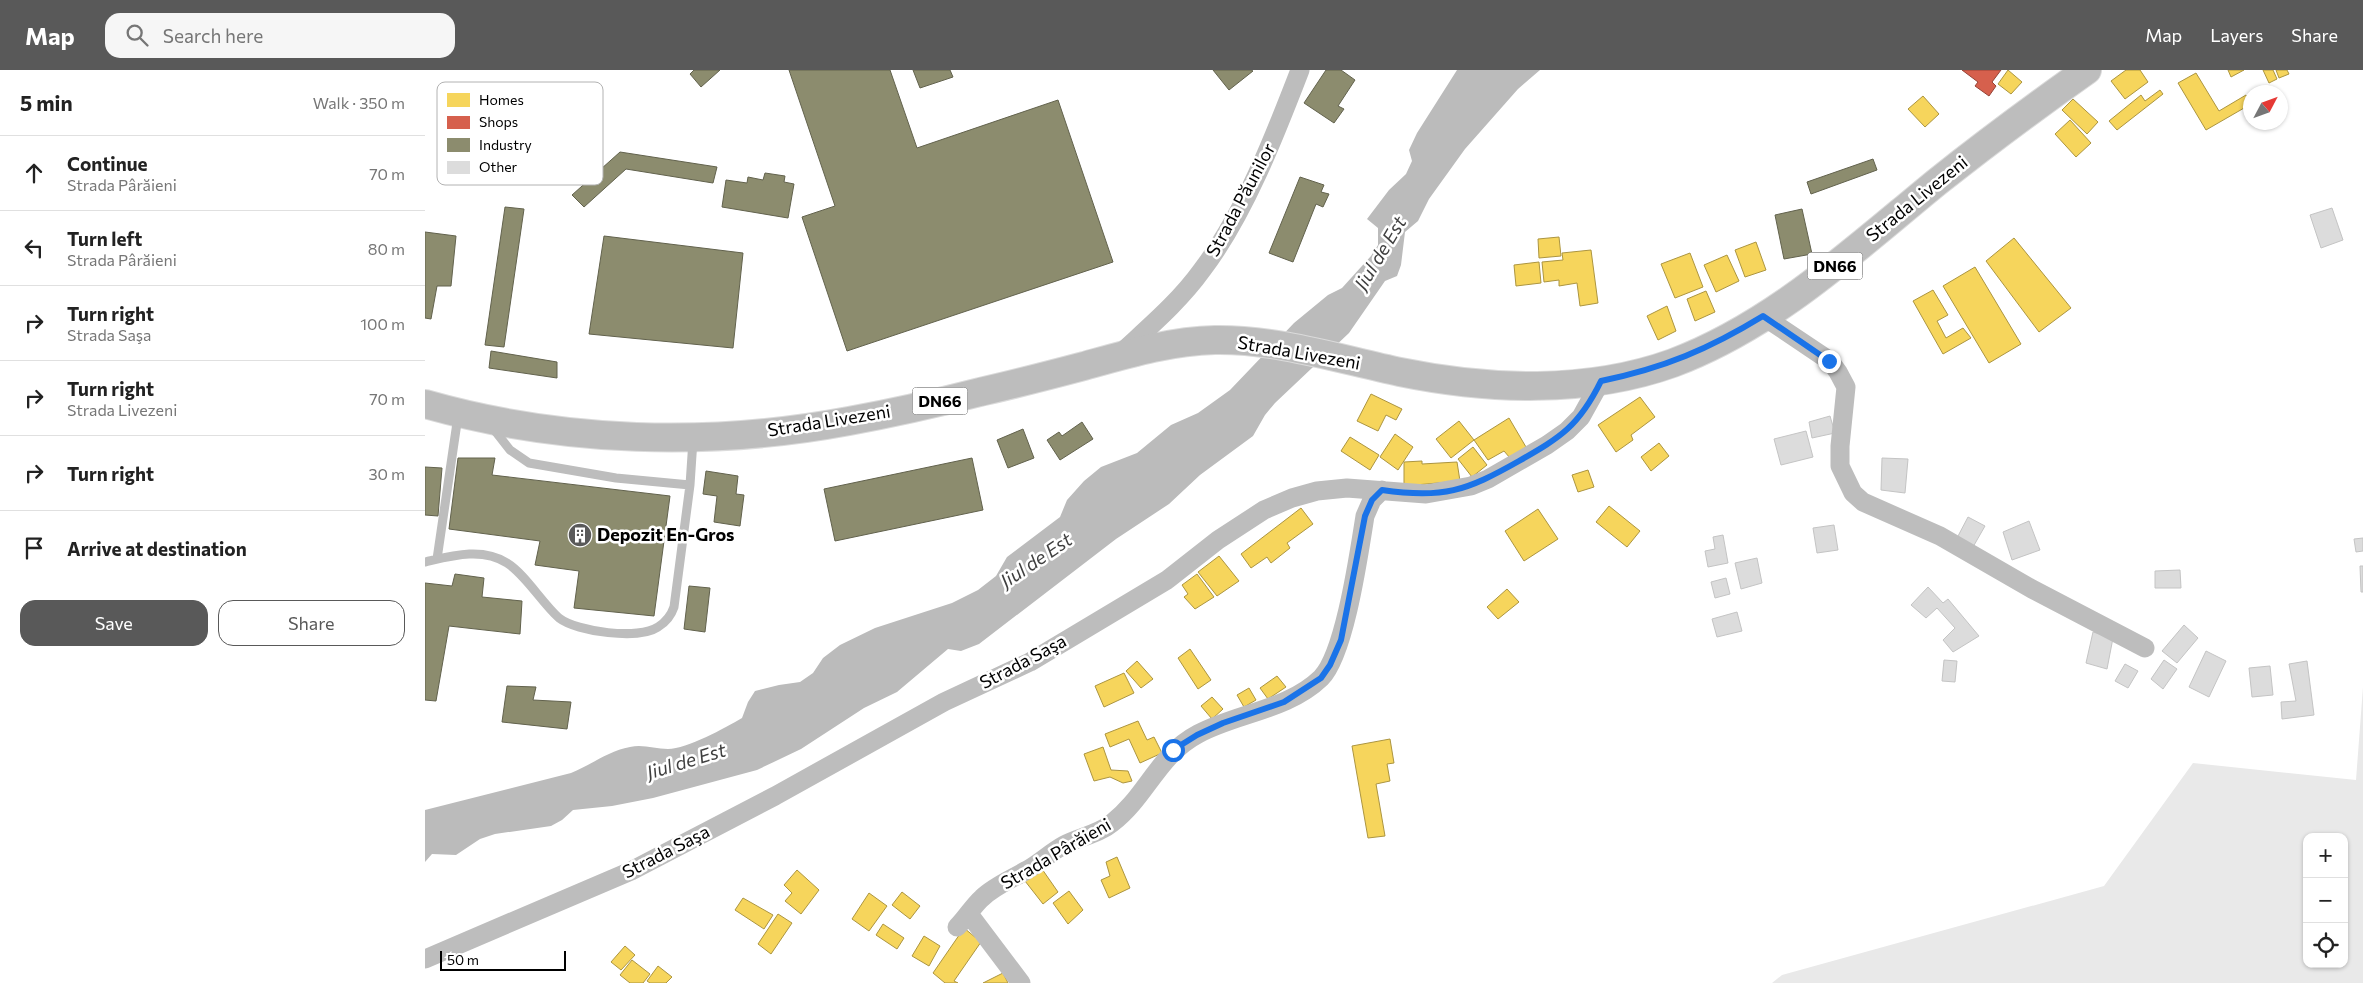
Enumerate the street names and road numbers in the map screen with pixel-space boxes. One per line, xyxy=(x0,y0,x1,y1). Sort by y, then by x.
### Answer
street label: Strada Păunilor xyxy=(1201,139,1279,260)
street label: Strada Livezeni xyxy=(1861,151,1972,246)
road number: DN66 xyxy=(1807,252,1863,280)
street label: Strada Livezeni xyxy=(1236,330,1362,374)
road number: DN66 xyxy=(913,388,967,414)
street label: Strada Livezeni xyxy=(766,399,892,441)
street label: Strada Saşa xyxy=(975,629,1070,693)
street label: Strada Pârăieni xyxy=(997,813,1114,894)
street label: Strada Saşa xyxy=(618,820,713,882)

